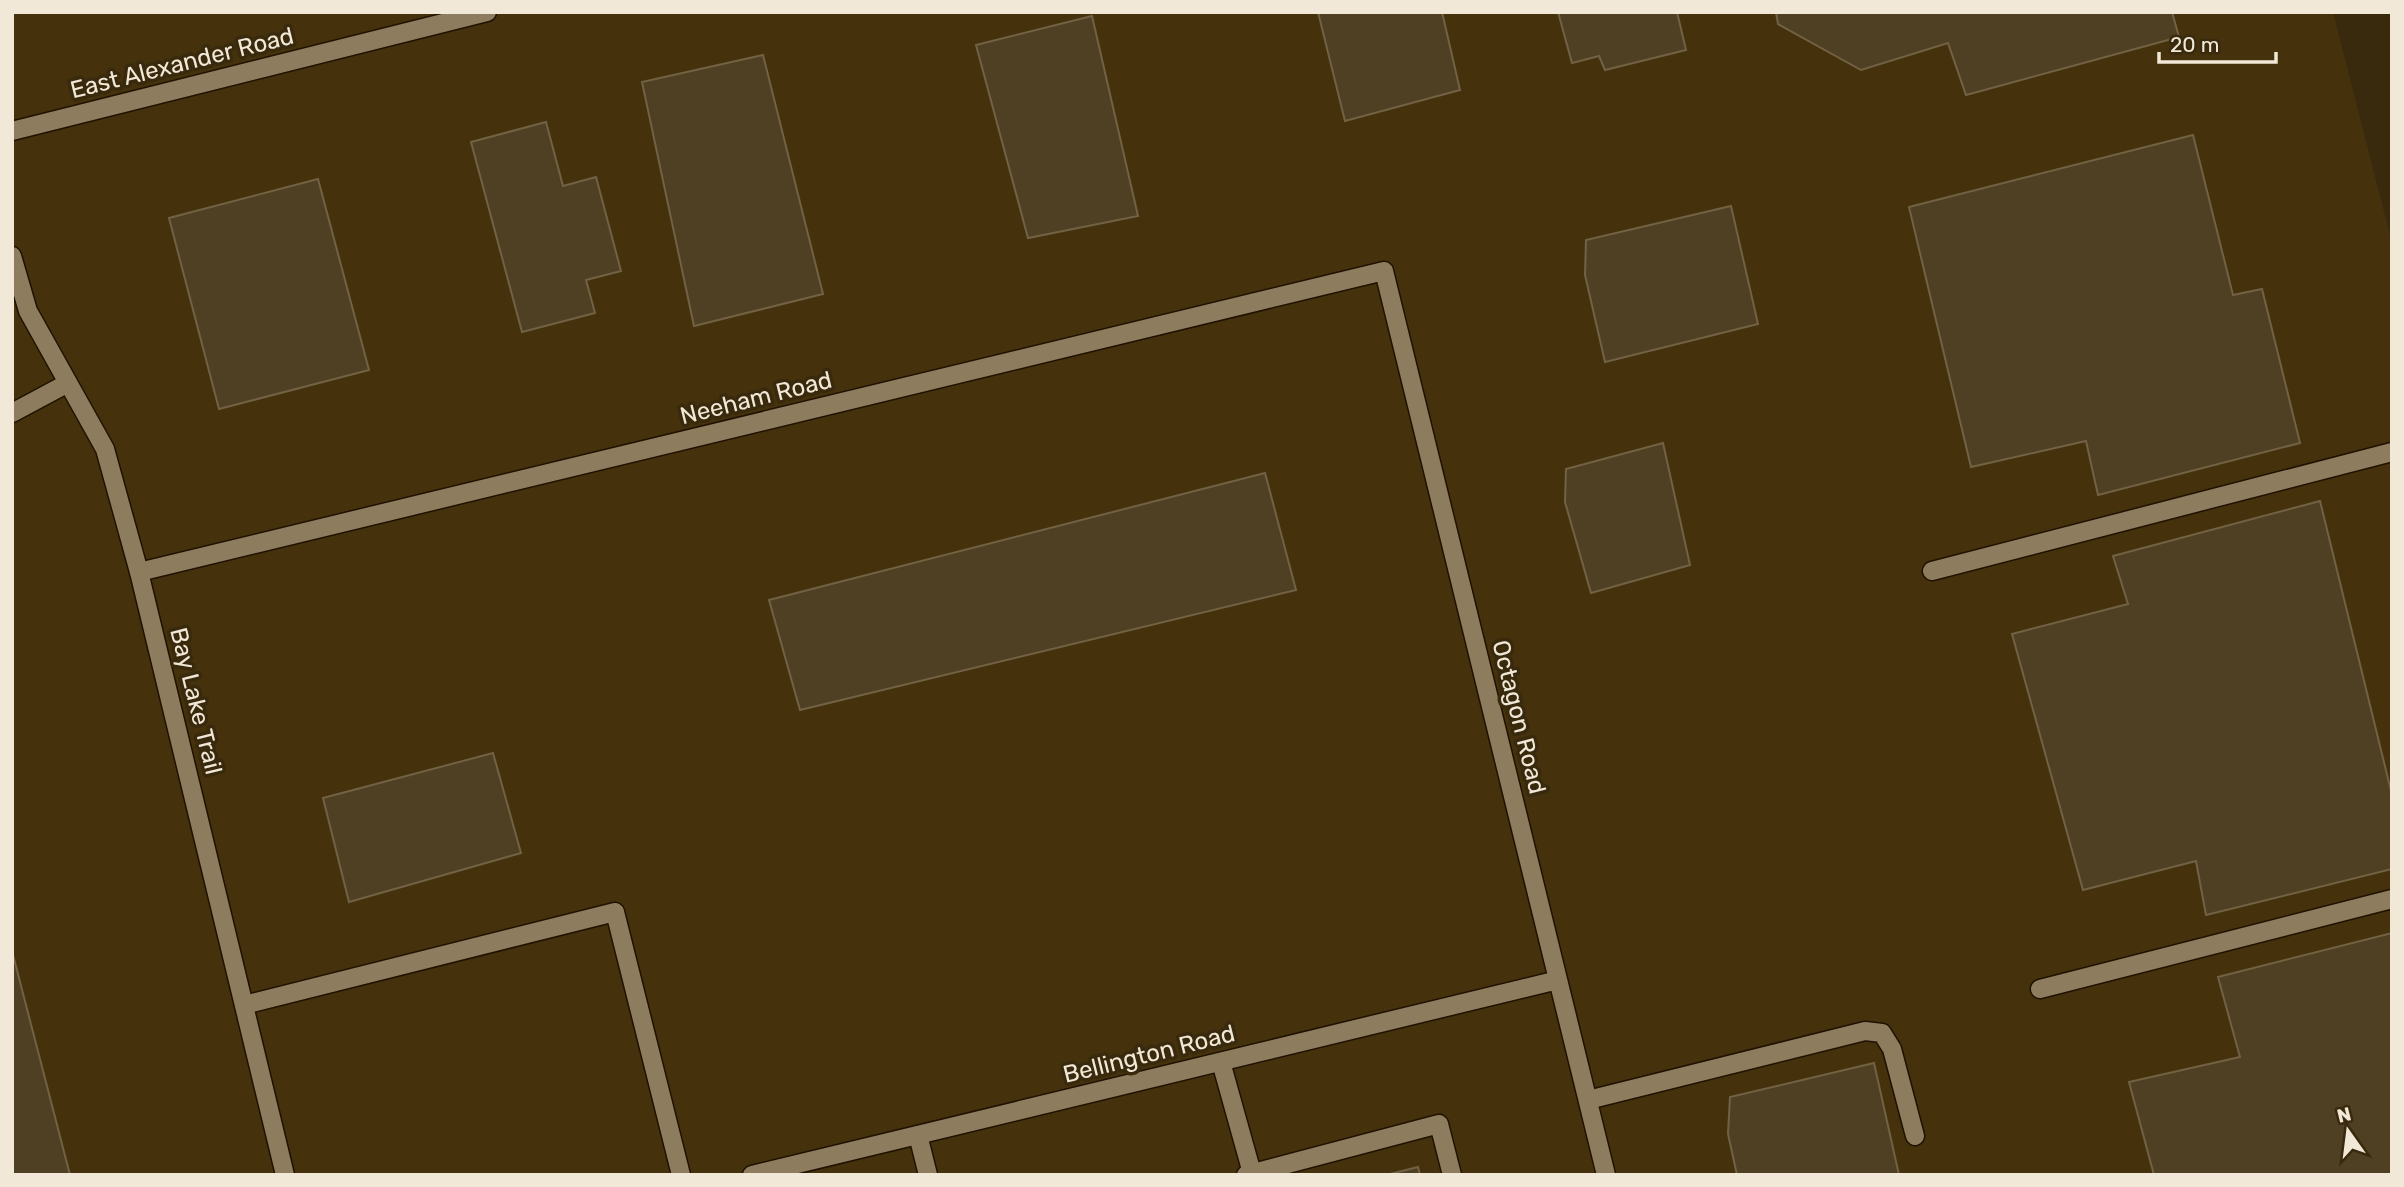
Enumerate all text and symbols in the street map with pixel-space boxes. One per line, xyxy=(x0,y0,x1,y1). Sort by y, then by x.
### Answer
scale bar xyxy=(2159,21,2276,65)
street label: East Alexander Road xyxy=(67,22,297,104)
text: 20 m xyxy=(2170,32,2219,57)
street label: Neeham Road xyxy=(677,366,835,430)
street label: Bay Lake Trail xyxy=(164,625,228,777)
street label: Octagon Road xyxy=(1486,637,1552,797)
street label: Bellington Road xyxy=(1060,1019,1238,1089)
north arrow xyxy=(2313,1096,2383,1166)
text: N xyxy=(2335,1102,2353,1128)

